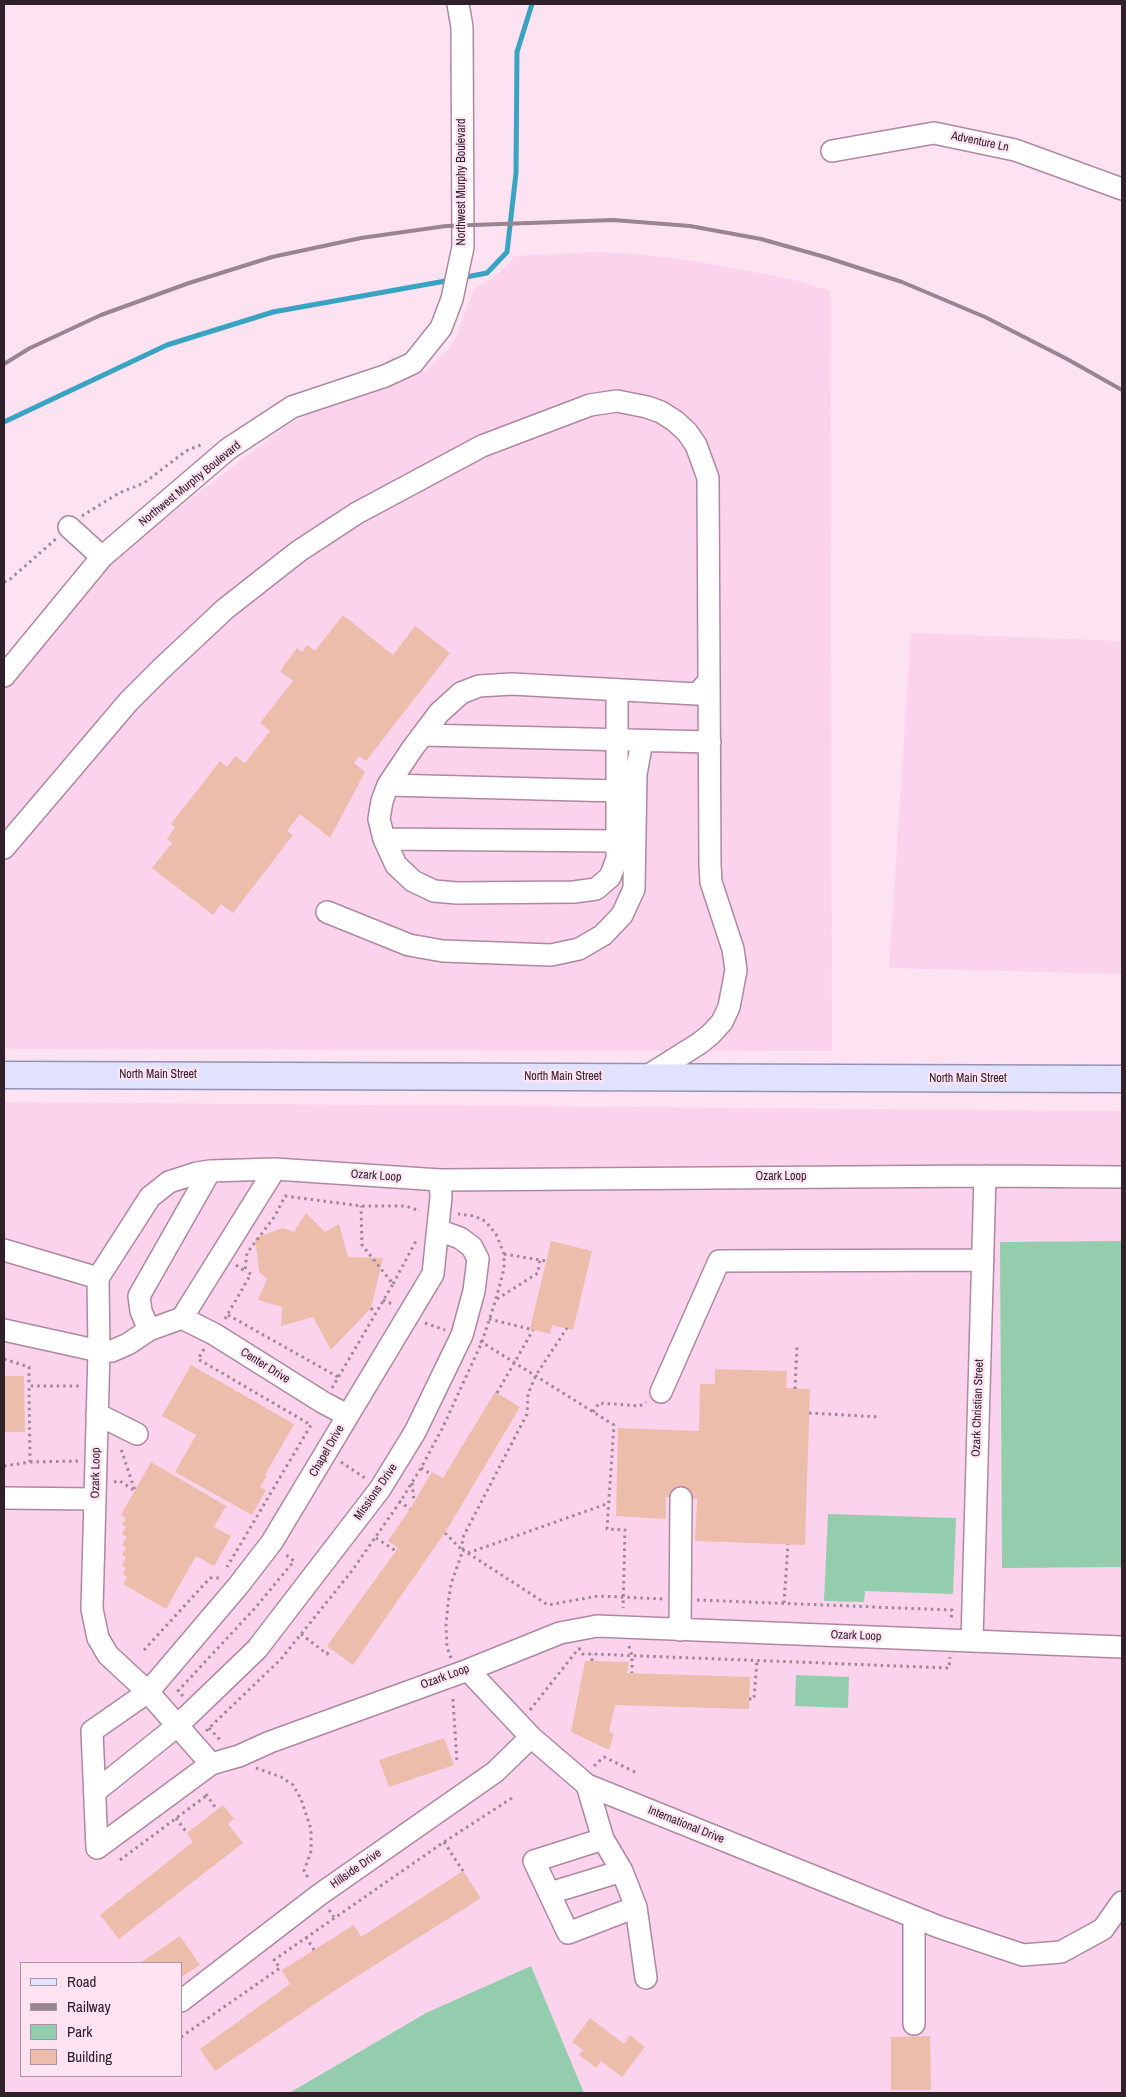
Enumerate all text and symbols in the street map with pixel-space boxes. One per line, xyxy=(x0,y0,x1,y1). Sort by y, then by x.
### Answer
street label: Northwest Murphy Boulevard xyxy=(455,119,469,245)
street label: Adventure Ln xyxy=(950,129,1010,155)
street label: Northwest Murphy Boulevard xyxy=(136,438,244,530)
street label: North Main Street xyxy=(119,1068,197,1082)
street label: North Main Street xyxy=(524,1070,602,1084)
street label: North Main Street xyxy=(929,1072,1007,1086)
street label: Ozark Loop xyxy=(350,1167,402,1185)
street label: Ozark Loop xyxy=(756,1170,806,1184)
street label: Center Drive xyxy=(238,1345,292,1387)
street label: Ozark Christian Street xyxy=(969,1359,987,1457)
street label: Chapel Drive xyxy=(306,1423,348,1479)
street label: Ozark Loop xyxy=(88,1447,104,1499)
street label: Missions Drive xyxy=(351,1461,401,1523)
street label: Ozark Loop xyxy=(830,1628,882,1644)
street label: Ozark Loop xyxy=(419,1662,471,1692)
street label: International Drive xyxy=(646,1803,726,1847)
street label: Hillside Drive xyxy=(328,1846,384,1892)
legend xyxy=(20,1962,182,2077)
text: Road xyxy=(67,1971,96,1992)
text: Railway xyxy=(67,1996,111,2017)
text: Park xyxy=(67,2021,92,2042)
text: Building xyxy=(67,2046,112,2067)

